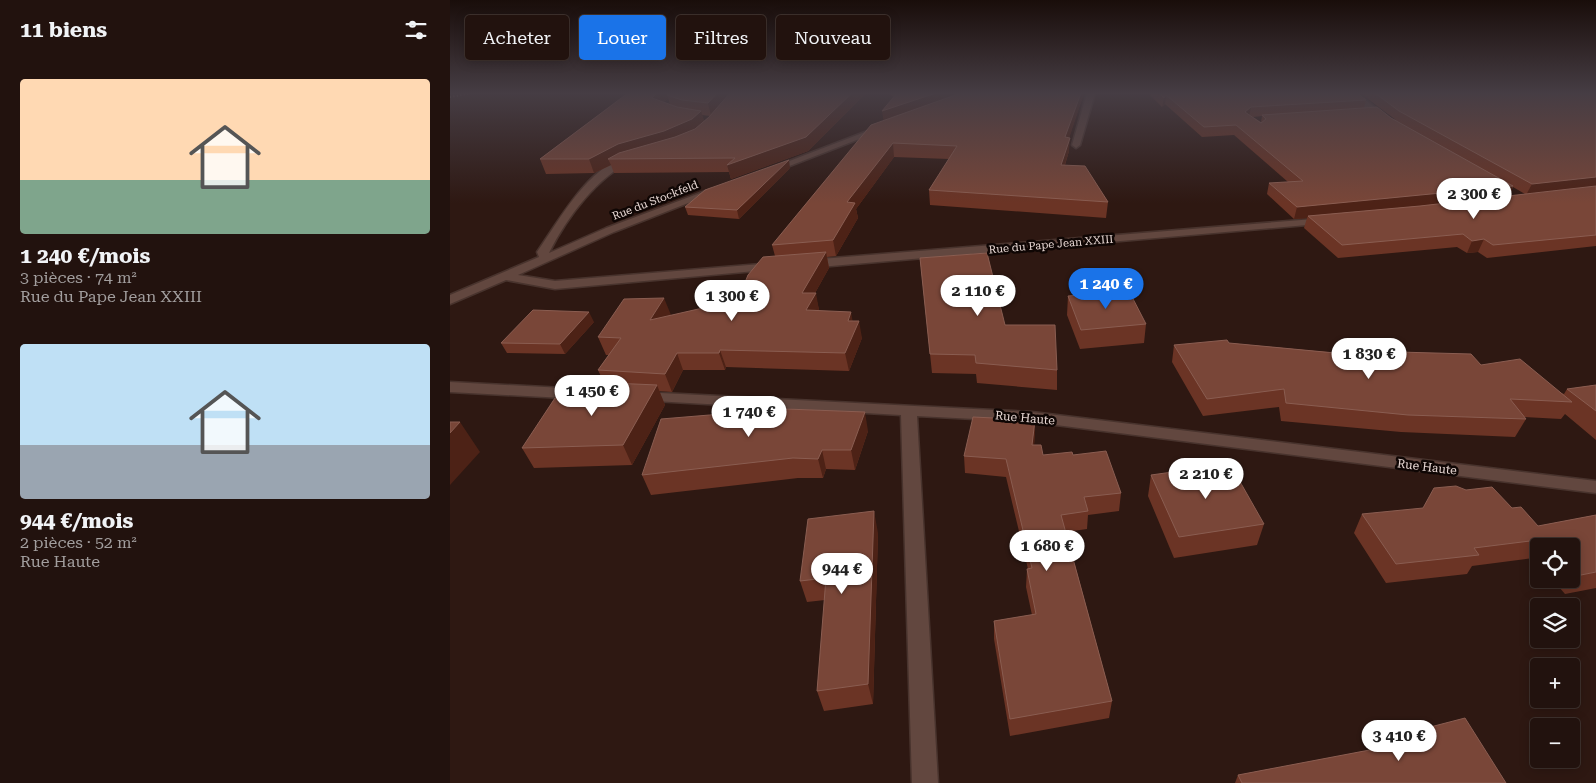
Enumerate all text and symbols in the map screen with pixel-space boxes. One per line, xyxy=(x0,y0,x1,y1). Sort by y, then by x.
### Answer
chip: Acheter xyxy=(465,15,569,60)
chip: Louer xyxy=(579,15,666,60)
chip: Filtres xyxy=(676,15,766,60)
chip: Nouveau xyxy=(776,15,890,60)
icon: filters xyxy=(402,16,430,44)
text: 11 biens xyxy=(20,18,107,42)
icon: home xyxy=(180,112,270,202)
street label: Rue du Stockfeld xyxy=(610,178,700,223)
pin: 2 300 € xyxy=(1428,178,1520,220)
text: 2 300 € xyxy=(1448,184,1500,203)
street label: Rue du Pape Jean XXIII xyxy=(988,233,1114,256)
text: 1 240 €/mois xyxy=(20,244,150,268)
text: 3 pièces · 74 m² xyxy=(20,268,137,287)
pin: 1 240 € xyxy=(1060,268,1152,310)
pin: 2 110 € xyxy=(932,274,1024,317)
text: 1 240 € xyxy=(1080,274,1132,293)
pin: 1 300 € xyxy=(686,280,778,322)
text: 2 110 € xyxy=(952,281,1004,300)
text: 1 300 € xyxy=(706,286,758,305)
text: Rue du Pape Jean XXIII xyxy=(20,287,202,306)
pin: 1 830 € xyxy=(1323,338,1415,380)
text: 1 830 € xyxy=(1343,344,1395,363)
pin: 1 450 € xyxy=(546,374,638,417)
icon: home xyxy=(180,377,270,467)
text: 1 450 € xyxy=(566,381,618,400)
pin: 1 740 € xyxy=(703,396,795,438)
text: 1 740 € xyxy=(723,402,775,421)
street label: Rue Haute xyxy=(995,408,1056,428)
street label: Rue Haute xyxy=(1396,456,1458,478)
pin: 2 210 € xyxy=(1160,458,1252,500)
text: 2 210 € xyxy=(1180,464,1232,483)
text: 944 €/mois xyxy=(20,509,133,533)
pin: 1 680 € xyxy=(1001,530,1093,572)
text: 2 pièces · 52 m² xyxy=(20,533,137,552)
text: 1 680 € xyxy=(1021,536,1073,555)
map controls xyxy=(1530,538,1580,768)
button: locate xyxy=(1530,538,1580,588)
text: Rue Haute xyxy=(20,552,100,571)
pin: 944 € xyxy=(807,552,877,595)
text: 944 € xyxy=(822,559,862,578)
button: layers xyxy=(1530,598,1580,648)
button: + xyxy=(1530,658,1580,708)
button: − xyxy=(1530,718,1580,768)
pin: 3 410 € xyxy=(1353,720,1445,762)
text: 3 410 € xyxy=(1373,726,1425,745)

